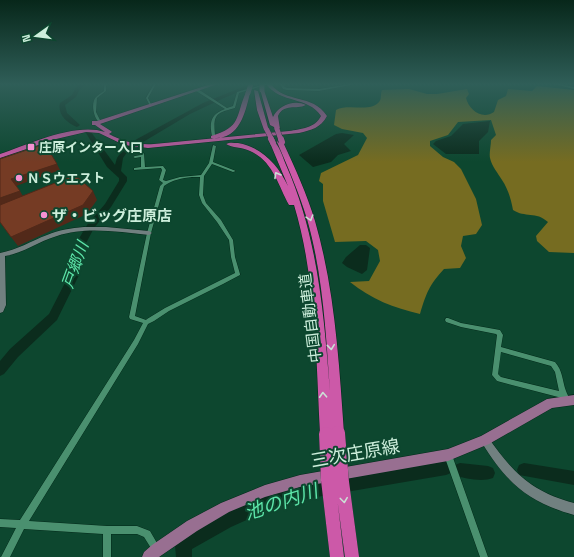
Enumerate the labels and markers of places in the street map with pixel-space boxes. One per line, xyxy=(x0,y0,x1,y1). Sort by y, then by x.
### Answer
place label: 庄原インター入口 xyxy=(39,139,143,156)
marker: 庄原インター入口 xyxy=(26,142,36,152)
place label: ＮＳウエスト xyxy=(27,170,105,187)
marker: ＮＳウエスト xyxy=(14,173,24,183)
place label: ザ・ビッグ庄原店 xyxy=(52,206,172,225)
marker: ザ・ビッグ庄原店 xyxy=(39,210,49,220)

